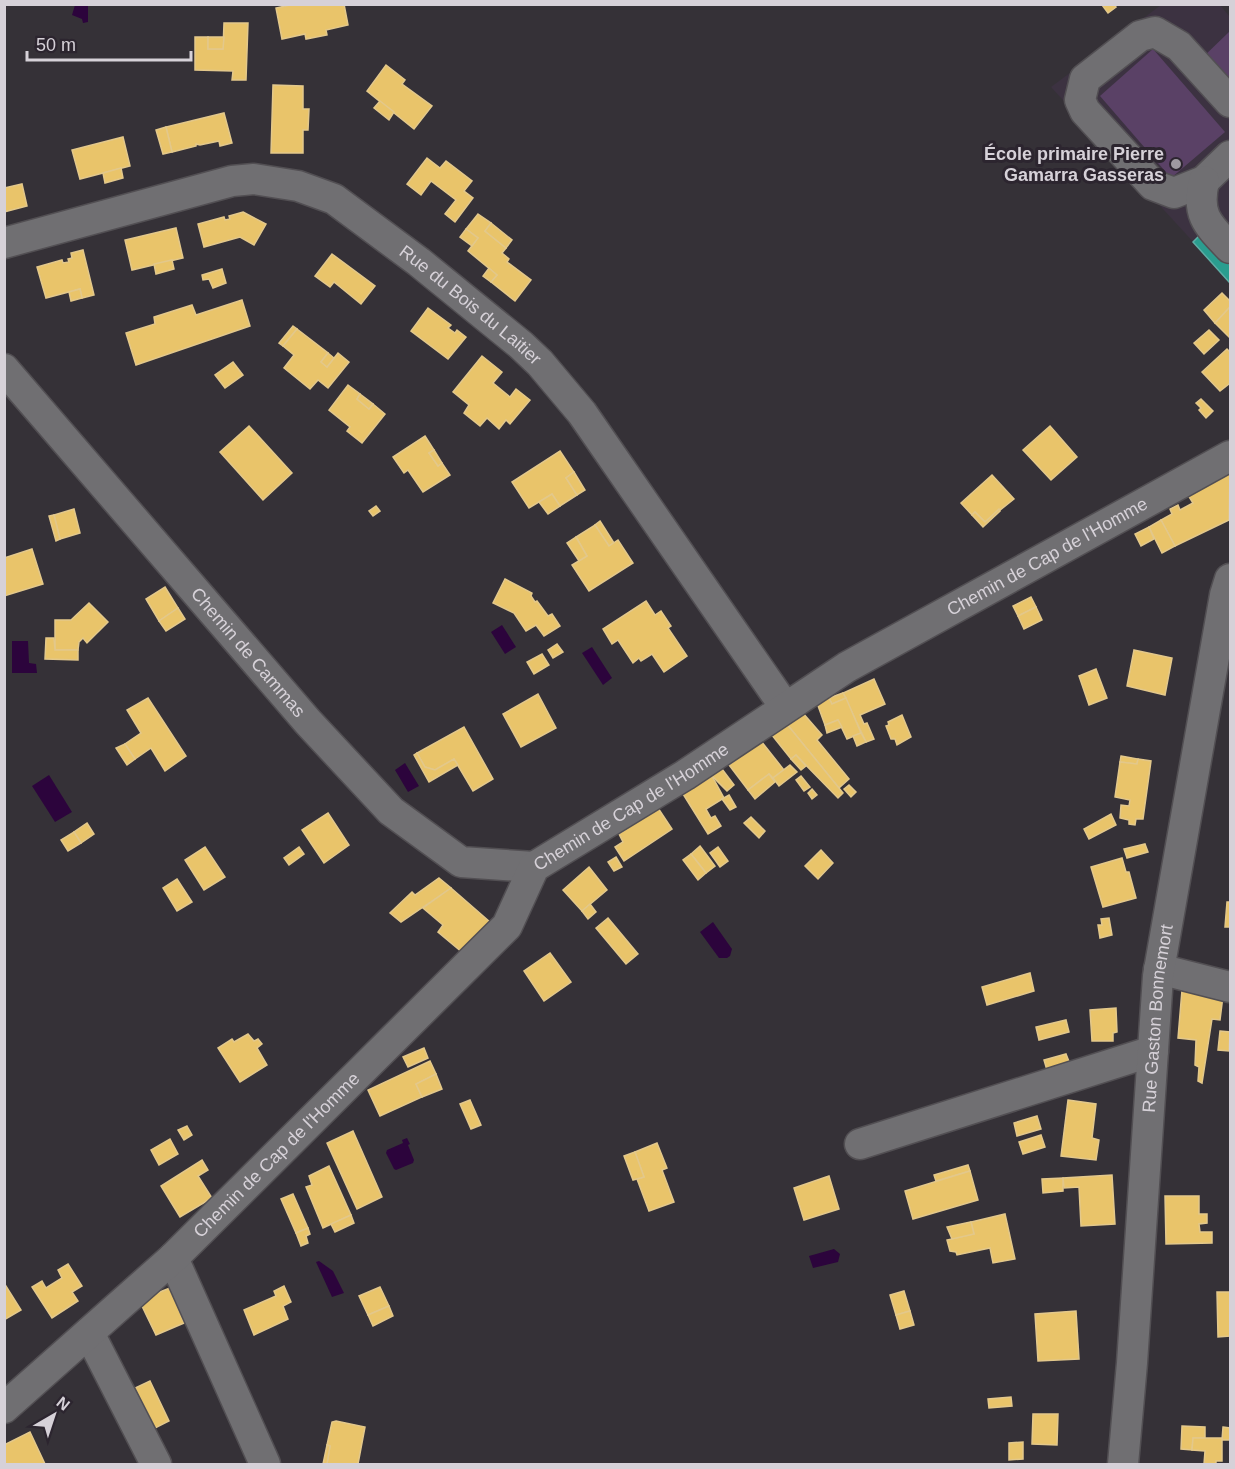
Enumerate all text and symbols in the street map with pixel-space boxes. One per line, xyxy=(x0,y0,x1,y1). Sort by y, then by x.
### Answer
scale bar xyxy=(27,24,190,62)
text: 50 m xyxy=(36,35,76,55)
place label: École primaire Pierre Gamarra Gasseras xyxy=(984,143,1164,185)
marker: École primaire Pierre Gamarra Gasseras xyxy=(1169,157,1183,171)
street label: Rue du Bois du Laitier xyxy=(396,241,545,369)
street label: Chemin de Cap de l'Homme xyxy=(944,493,1151,620)
street label: Chemin de Cammas xyxy=(187,584,309,721)
street label: Chemin de Cap de l'Homme xyxy=(530,739,732,875)
street label: Rue Gaston Bonnemort xyxy=(1139,923,1177,1113)
street label: Chemin de Cap de l'Homme xyxy=(189,1068,364,1242)
north arrow xyxy=(24,1385,84,1445)
text: N xyxy=(53,1393,73,1414)

